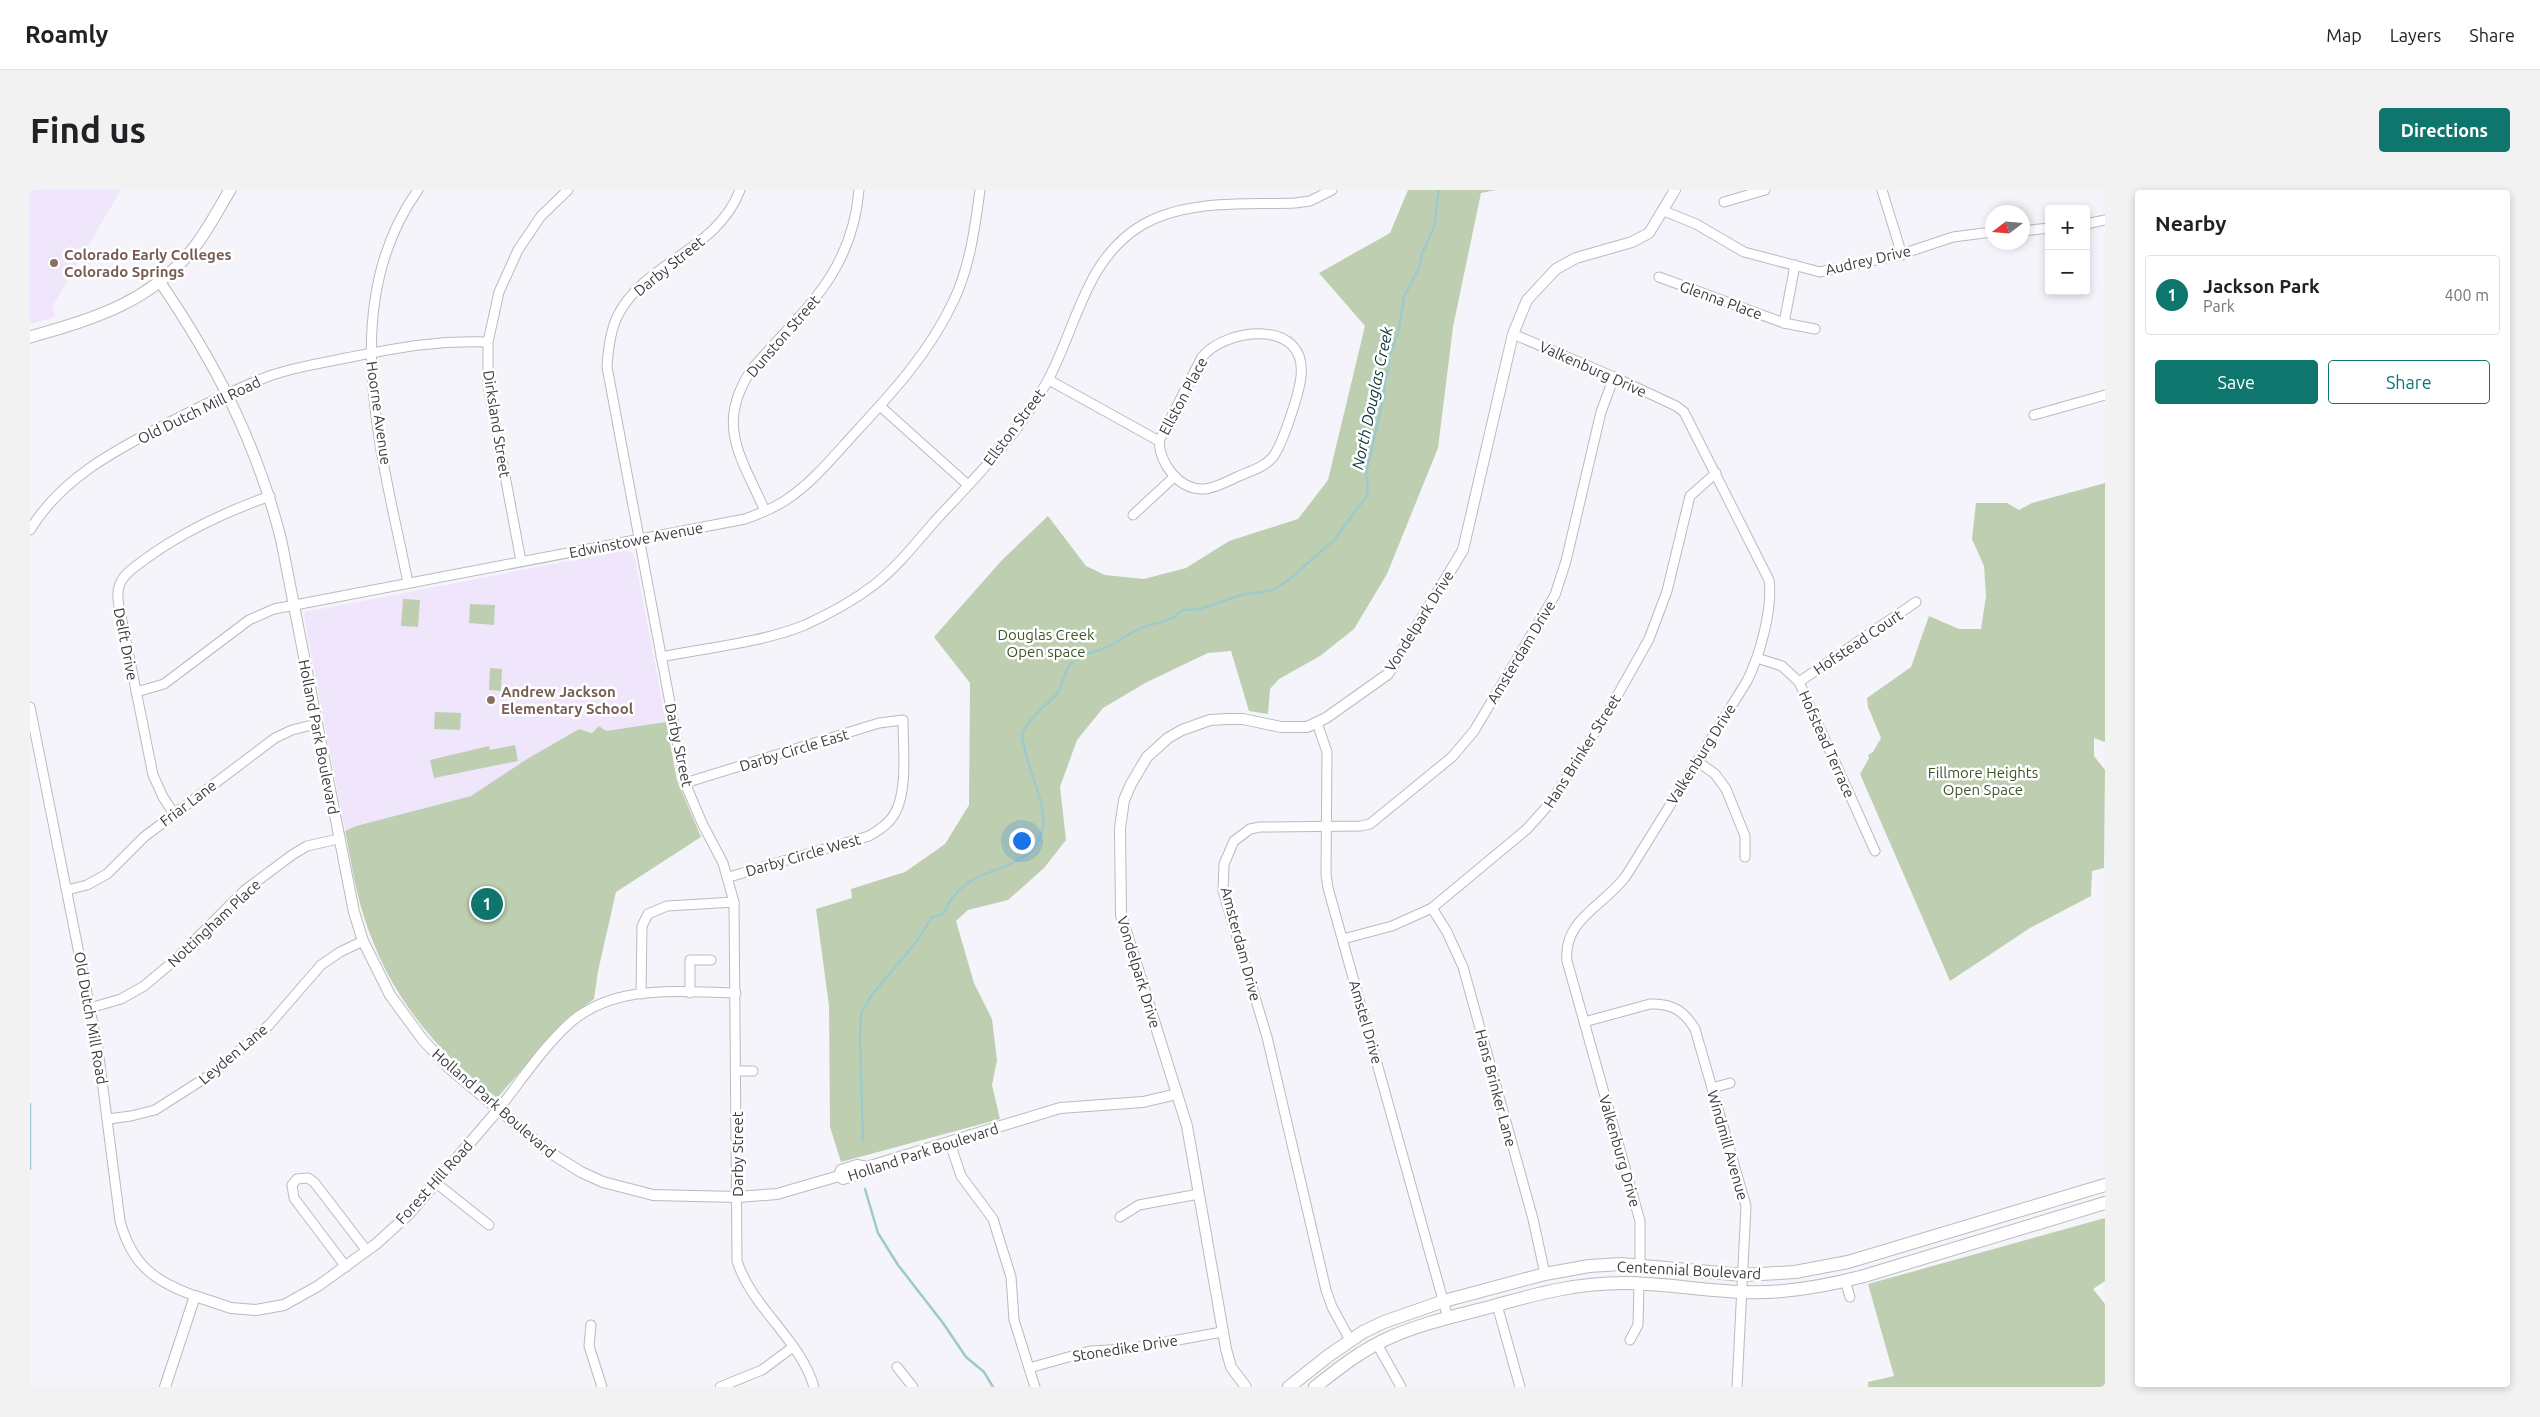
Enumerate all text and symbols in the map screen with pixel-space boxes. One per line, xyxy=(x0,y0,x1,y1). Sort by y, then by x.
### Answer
text: Roamly xyxy=(25,21,108,48)
text: Map xyxy=(2326,25,2362,45)
text: Layers xyxy=(2390,25,2441,45)
text: Share xyxy=(2469,25,2515,45)
button: Directions xyxy=(2379,108,2510,152)
text: Find us xyxy=(30,110,146,150)
north arrow xyxy=(1985,205,2030,250)
map controls xyxy=(2045,205,2090,295)
button: + xyxy=(2045,205,2090,250)
text: Nearby xyxy=(2155,211,2226,235)
street label: Darby Street xyxy=(631,232,708,299)
street label: Audrey Drive xyxy=(1824,242,1912,278)
place label: Colorado Early Colleges Colorado Springs xyxy=(64,246,232,280)
button: − xyxy=(2045,250,2090,295)
marker: Colorado Early Colleges Colorado Springs xyxy=(48,257,60,269)
text: Jackson Park xyxy=(2203,275,2320,297)
street label: Glenna Place xyxy=(1678,277,1764,323)
text: 1 xyxy=(2167,286,2177,304)
text: 400 m xyxy=(2444,286,2489,304)
street label: Dunston Street xyxy=(743,292,823,380)
text: Park xyxy=(2203,297,2235,315)
water label: North Douglas Creek xyxy=(1348,324,1396,471)
street label: Valkenburg Drive xyxy=(1537,338,1649,400)
street label: Ellston Place xyxy=(1155,354,1211,438)
street label: Hoorne Avenue xyxy=(363,360,395,466)
button: Save xyxy=(2155,360,2318,404)
button: Share xyxy=(2328,360,2490,404)
street label: Dirksland Street xyxy=(480,369,514,479)
street label: Old Dutch Mill Road xyxy=(135,373,263,447)
street label: Ellston Street xyxy=(980,385,1048,469)
street label: Edwinstowe Avenue xyxy=(568,519,704,561)
street label: Vondelpark Drive xyxy=(1381,567,1457,675)
street label: Amsterdam Drive xyxy=(1483,597,1559,707)
street label: Delft Drive xyxy=(111,606,141,682)
street label: Hofstead Court xyxy=(1810,606,1906,678)
park label: Douglas Creek Open space xyxy=(997,626,1095,660)
street label: Holland Park Boulevard xyxy=(296,658,342,816)
place label: Andrew Jackson Elementary School xyxy=(501,683,634,717)
street label: Hofstead Terrace xyxy=(1796,688,1858,800)
street label: Hans Brinker Street xyxy=(1540,691,1624,811)
marker: Andrew Jackson Elementary School xyxy=(485,694,497,706)
street label: Valkenburg Drive xyxy=(1663,700,1739,808)
street label: Darby Street xyxy=(662,702,696,789)
street label: Darby Circle East xyxy=(737,725,851,775)
park label: Fillmore Heights Open Space xyxy=(1928,764,2038,798)
street label: Friar Lane xyxy=(157,776,219,830)
your location xyxy=(1009,828,1035,854)
street label: Darby Circle West xyxy=(744,830,863,880)
street label: Nottingham Place xyxy=(164,876,264,970)
pin: 1 xyxy=(471,885,503,923)
street label: Amsterdam Drive xyxy=(1218,885,1264,1003)
street label: Vondelpark Drive xyxy=(1114,914,1164,1030)
street label: Old Dutch Mill Road xyxy=(71,950,111,1086)
street label: Amstel Drive xyxy=(1346,978,1386,1066)
street label: Leyden Lane xyxy=(195,1020,271,1088)
street label: Hans Brinker Lane xyxy=(1472,1027,1520,1149)
street label: Holland Park Boulevard xyxy=(429,1045,559,1161)
street label: Windmill Avenue xyxy=(1704,1088,1752,1202)
street label: Valkenburg Drive xyxy=(1596,1093,1644,1209)
street label: Darby Street xyxy=(729,1111,746,1197)
street label: Holland Park Boulevard xyxy=(846,1120,1000,1184)
street label: Forest Hill Road xyxy=(392,1137,476,1227)
street label: Centennial Boulevard xyxy=(1616,1258,1762,1282)
street label: Stonedike Drive xyxy=(1071,1331,1179,1365)

